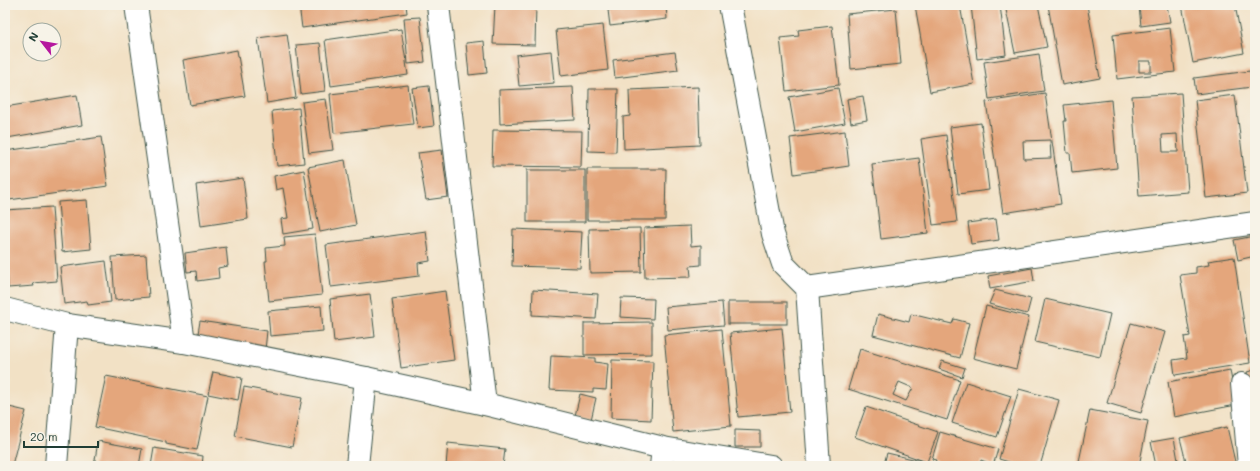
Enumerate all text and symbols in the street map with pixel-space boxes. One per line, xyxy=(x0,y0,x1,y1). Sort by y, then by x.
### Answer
north arrow xyxy=(22,22,62,62)
text: N xyxy=(24,29,42,44)
scale bar xyxy=(24,423,98,449)
text: 20 m xyxy=(30,428,58,444)

